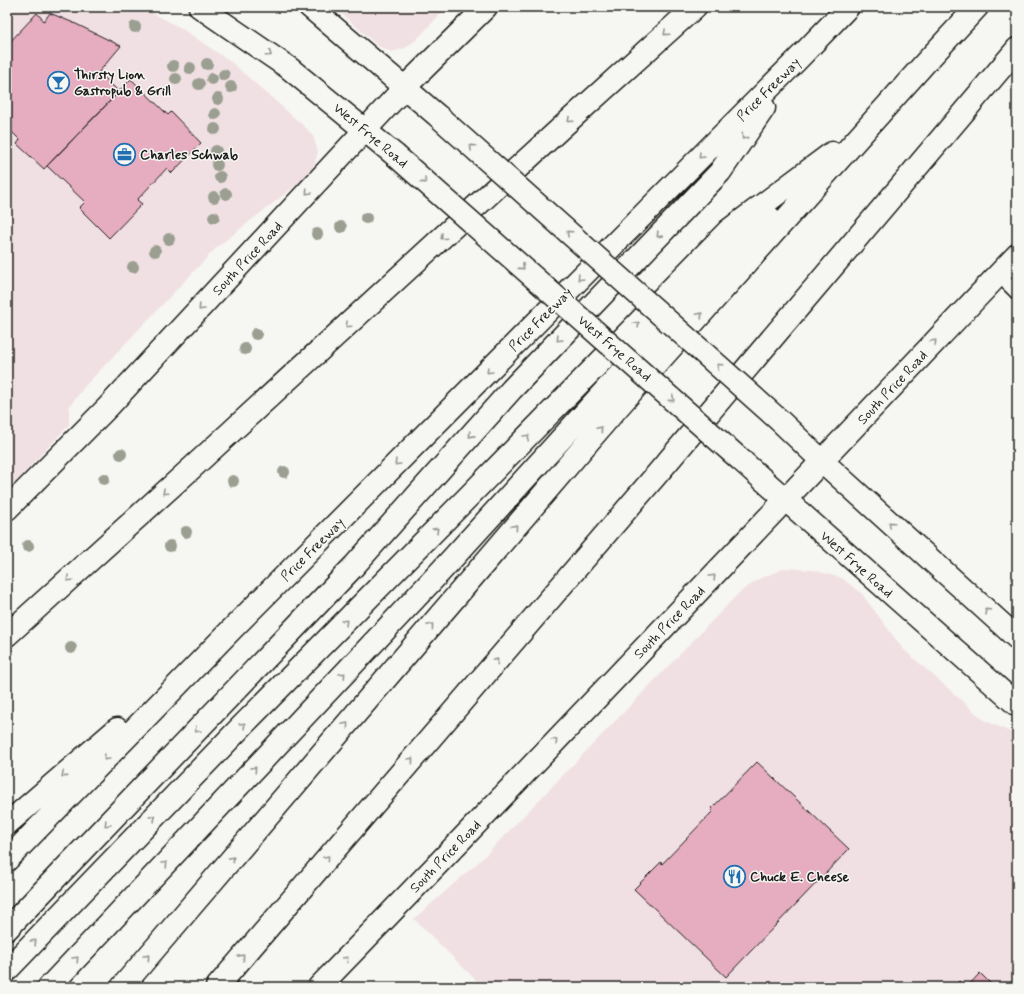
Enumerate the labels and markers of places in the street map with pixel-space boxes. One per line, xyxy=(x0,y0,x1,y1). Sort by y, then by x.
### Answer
place label: Thirsty Lion Gastropub & Grill xyxy=(74,66,171,100)
bar icon: Thirsty Lion Gastropub & Grill xyxy=(45,69,71,95)
office icon: Charles Schwab xyxy=(111,141,137,167)
place label: Charles Schwab xyxy=(140,146,238,164)
restaurant icon: Chuck E. Cheese xyxy=(722,863,748,889)
place label: Chuck E. Cheese xyxy=(750,868,850,886)

